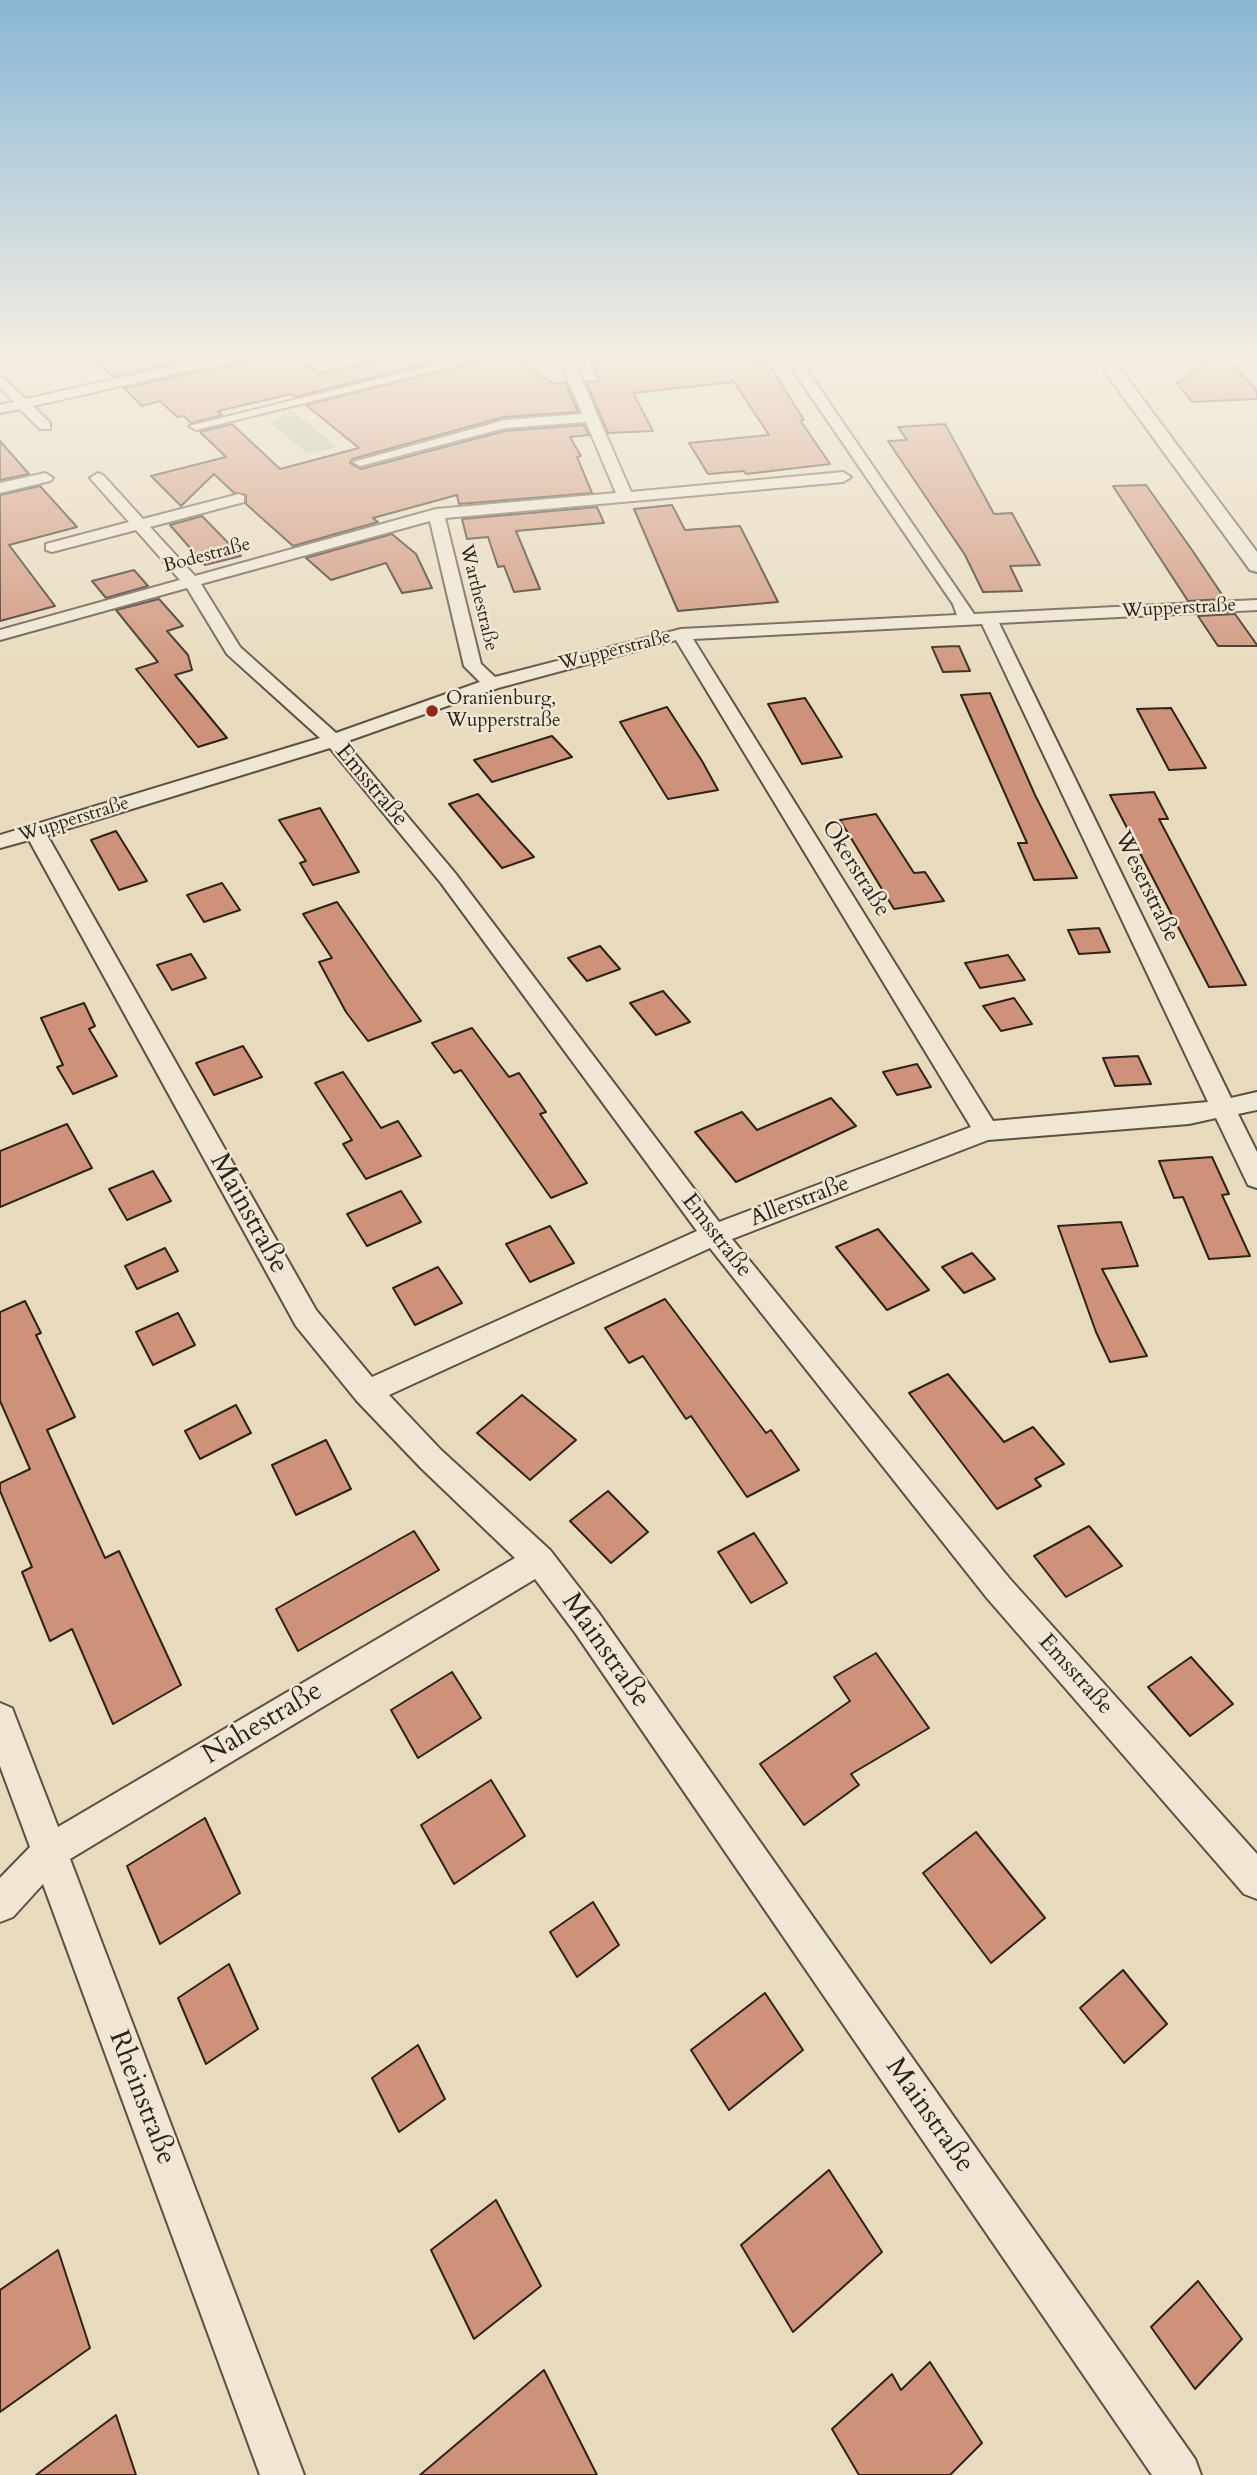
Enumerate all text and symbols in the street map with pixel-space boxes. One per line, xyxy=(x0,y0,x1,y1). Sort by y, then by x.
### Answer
street label: Bodestraße xyxy=(161,533,253,579)
street label: Warthestraße xyxy=(454,543,502,653)
street label: Wupperstraße xyxy=(1121,595,1237,623)
street label: Wupperstraße xyxy=(557,626,673,676)
place label: Oranienburg, Wupperstraße xyxy=(446,689,561,733)
marker: Oranienburg, Wupperstraße xyxy=(424,703,440,719)
street label: Emsstraße xyxy=(329,739,413,833)
street label: Wupperstraße xyxy=(16,792,132,848)
street label: Okerstraße xyxy=(815,816,895,922)
street label: Weserstraße xyxy=(1107,827,1185,947)
street label: Mainstraße xyxy=(201,1148,295,1280)
street label: Allerstraße xyxy=(746,1170,854,1234)
street label: Emsstraße xyxy=(675,1189,757,1283)
street label: Mainstraße xyxy=(553,1587,657,1715)
street label: Emsstraße xyxy=(1032,1629,1118,1721)
street label: Nahestraße xyxy=(197,1675,329,1773)
street label: Rheinstraße xyxy=(100,2026,182,2170)
street label: Mainstraße xyxy=(877,2052,981,2180)

